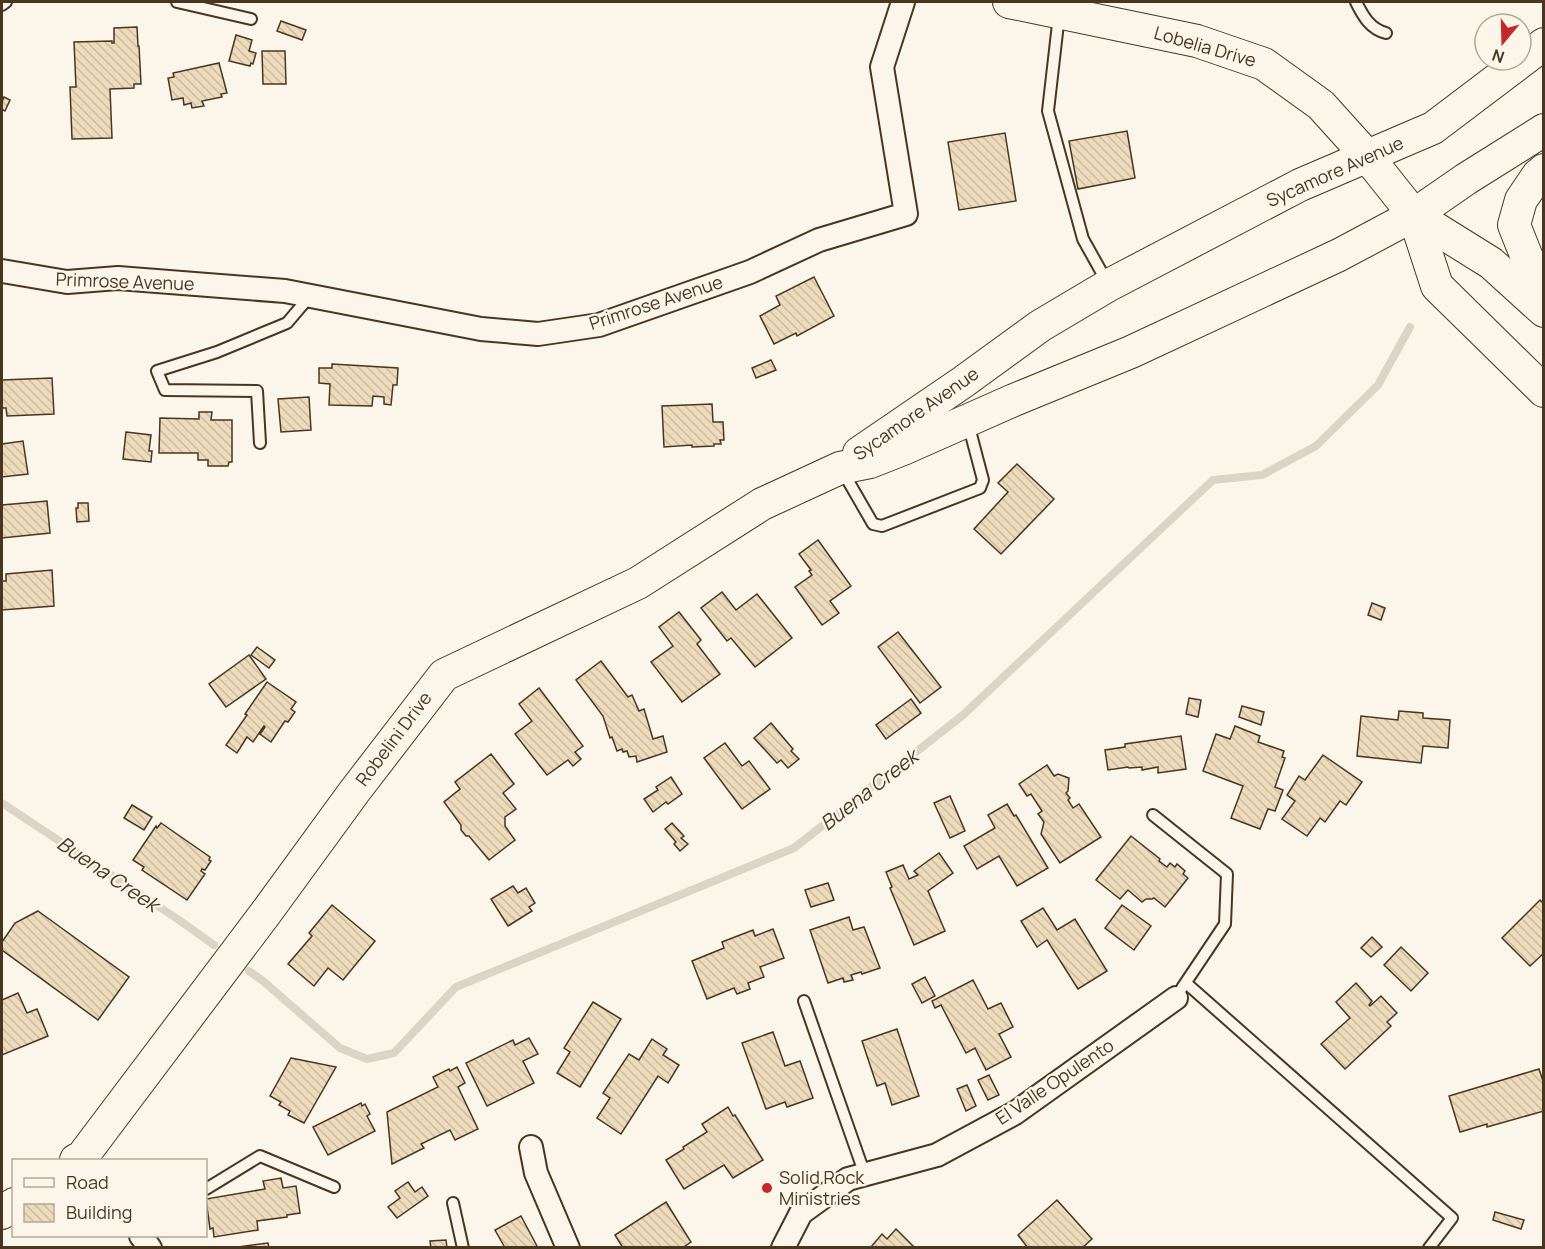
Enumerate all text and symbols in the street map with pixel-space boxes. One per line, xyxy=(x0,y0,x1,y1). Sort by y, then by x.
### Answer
north arrow xyxy=(1473,12,1533,72)
street label: Lobelia Drive xyxy=(1151,20,1259,72)
text: N xyxy=(1489,44,1507,68)
street label: Sycamore Avenue xyxy=(1262,130,1407,212)
street label: Primrose Avenue xyxy=(55,267,195,295)
street label: Primrose Avenue xyxy=(586,269,725,335)
street label: Sycamore Avenue xyxy=(848,361,983,465)
street label: Robelini Drive xyxy=(350,686,437,790)
water label: Buena Creek xyxy=(814,741,926,836)
water label: Buena Creek xyxy=(52,830,167,919)
street label: El Valle Opulento xyxy=(991,1033,1118,1130)
legend xyxy=(12,1159,207,1237)
place label: Solid Rock Ministries xyxy=(779,1165,865,1210)
text: Road xyxy=(66,1170,109,1194)
marker: Solid Rock Ministries xyxy=(760,1181,774,1195)
text: Building xyxy=(66,1200,132,1224)

